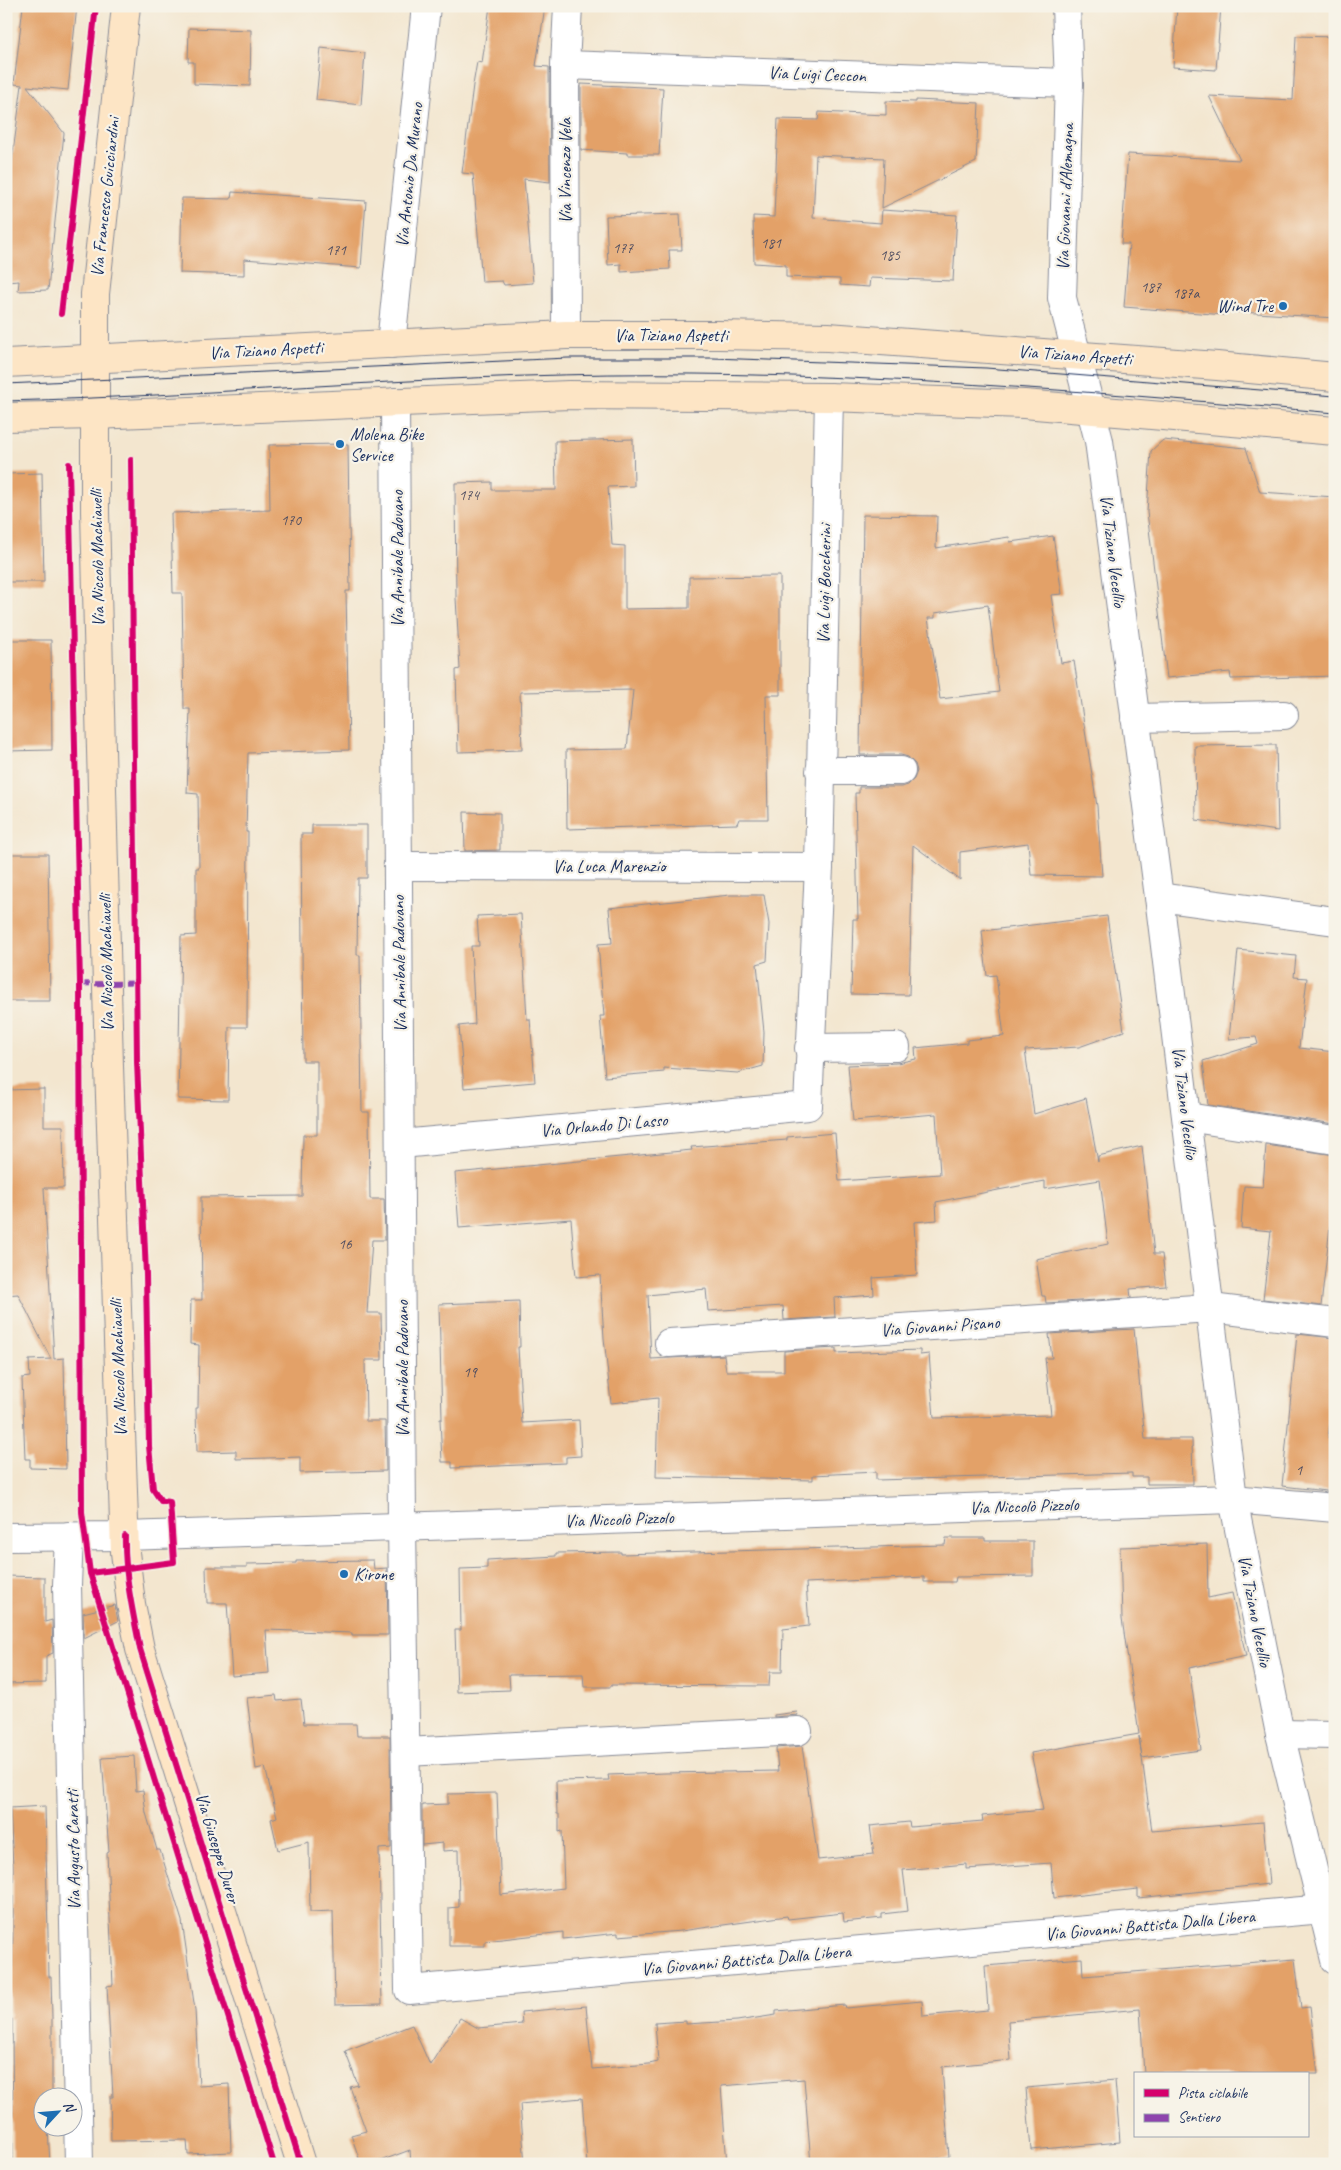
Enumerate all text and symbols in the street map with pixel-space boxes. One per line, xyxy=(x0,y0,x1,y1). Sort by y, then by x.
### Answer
street label: Via Luigi Ceccon xyxy=(768,61,867,87)
street label: Via Antonio Da Murano xyxy=(390,100,428,248)
street label: Via Francesco Guicciardini xyxy=(86,113,125,278)
street label: Via Vincenzo Vela xyxy=(554,117,576,224)
street label: Via Giovanni d'Alemagna xyxy=(1051,122,1079,271)
house number: 181 xyxy=(761,234,782,253)
house number: 177 xyxy=(613,239,634,258)
house number: 171 xyxy=(326,241,347,260)
house number: 185 xyxy=(880,246,901,265)
house number: 187 xyxy=(1141,278,1162,297)
house number: 187a xyxy=(1173,284,1201,303)
place label: Wind Tre xyxy=(1217,295,1274,317)
marker: Wind Tre xyxy=(1277,300,1289,312)
street label: Via Tiziano Aspetti xyxy=(614,324,730,346)
street label: Via Tiziano Aspetti xyxy=(209,336,326,364)
street label: Via Tiziano Aspetti xyxy=(1018,340,1135,370)
place label: Molena Bike Service xyxy=(350,423,425,466)
marker: Molena Bike Service xyxy=(334,438,346,450)
street label: Via Niccolò Machiavelli xyxy=(85,486,109,627)
house number: 174 xyxy=(459,486,480,505)
street label: Via Annibale Padovano xyxy=(386,489,408,628)
street label: Via Tiziano Vecellio xyxy=(1095,494,1131,610)
house number: 170 xyxy=(281,511,302,530)
street label: Via Luigi Boccherini xyxy=(812,521,836,644)
street label: Via Luca Marenzio xyxy=(553,855,667,877)
street label: Via Niccolò Machiavelli xyxy=(94,891,118,1032)
street label: Via Annibale Padovano xyxy=(387,894,411,1033)
street label: Via Tiziano Vecellio xyxy=(1167,1046,1203,1162)
street label: Via Orlando Di Lasso xyxy=(540,1108,670,1142)
house number: 16 xyxy=(338,1235,353,1254)
street label: Via Niccolò Machiavelli xyxy=(105,1296,131,1437)
street label: Via Annibale Padovano xyxy=(391,1299,413,1438)
street label: Via Giovanni Pisano xyxy=(880,1311,1002,1341)
house number: 19 xyxy=(463,1363,478,1382)
house number: 1 xyxy=(1296,1461,1304,1480)
street label: Via Niccolò Pizzolo xyxy=(969,1493,1081,1519)
street label: Via Niccolò Pizzolo xyxy=(564,1506,676,1532)
street label: Via Tiziano Vecellio xyxy=(1233,1553,1277,1670)
place label: Kirone xyxy=(354,1563,394,1585)
marker: Kirone xyxy=(338,1568,350,1580)
street label: Via Augusto Caratti xyxy=(61,1787,85,1911)
street label: Via Giuseppe Durer xyxy=(191,1790,246,1907)
street label: Via Giovanni Battista Dalla Libera xyxy=(1044,1905,1257,1945)
street label: Via Giovanni Battista Dalla Libera xyxy=(640,1940,853,1980)
legend xyxy=(1134,2072,1308,2138)
text: Pista ciclabile xyxy=(1178,2084,1248,2103)
north arrow xyxy=(32,2088,82,2138)
text: N xyxy=(60,2099,80,2116)
text: Sentiero xyxy=(1178,2108,1221,2127)

